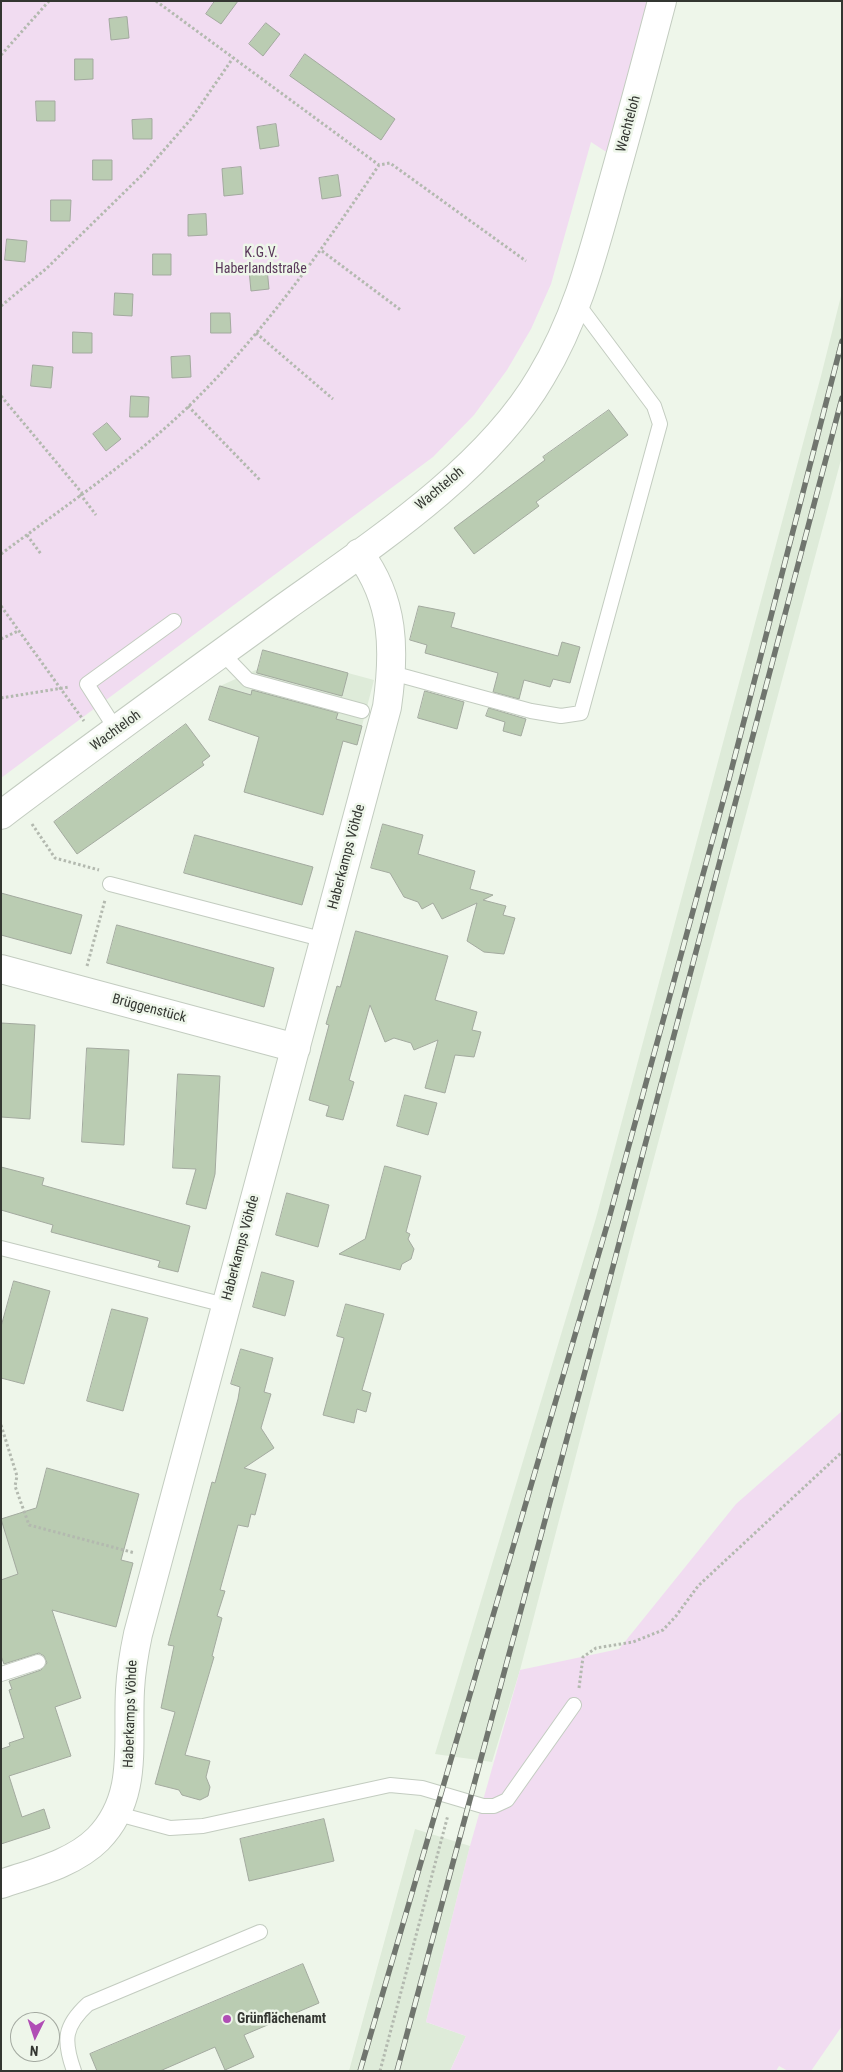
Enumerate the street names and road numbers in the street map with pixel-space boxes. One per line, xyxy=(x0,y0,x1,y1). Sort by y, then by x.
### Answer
street label: Wachteloh xyxy=(613,94,645,154)
street label: Wachteloh xyxy=(412,464,468,514)
street label: Wachteloh xyxy=(88,707,144,755)
street label: Haberkamps Vöhde xyxy=(325,803,369,911)
street label: Brüggenstück xyxy=(110,991,188,1027)
street label: Haberkamps Vöhde xyxy=(219,1194,263,1302)
street label: Haberkamps Vöhde xyxy=(121,1660,141,1768)

